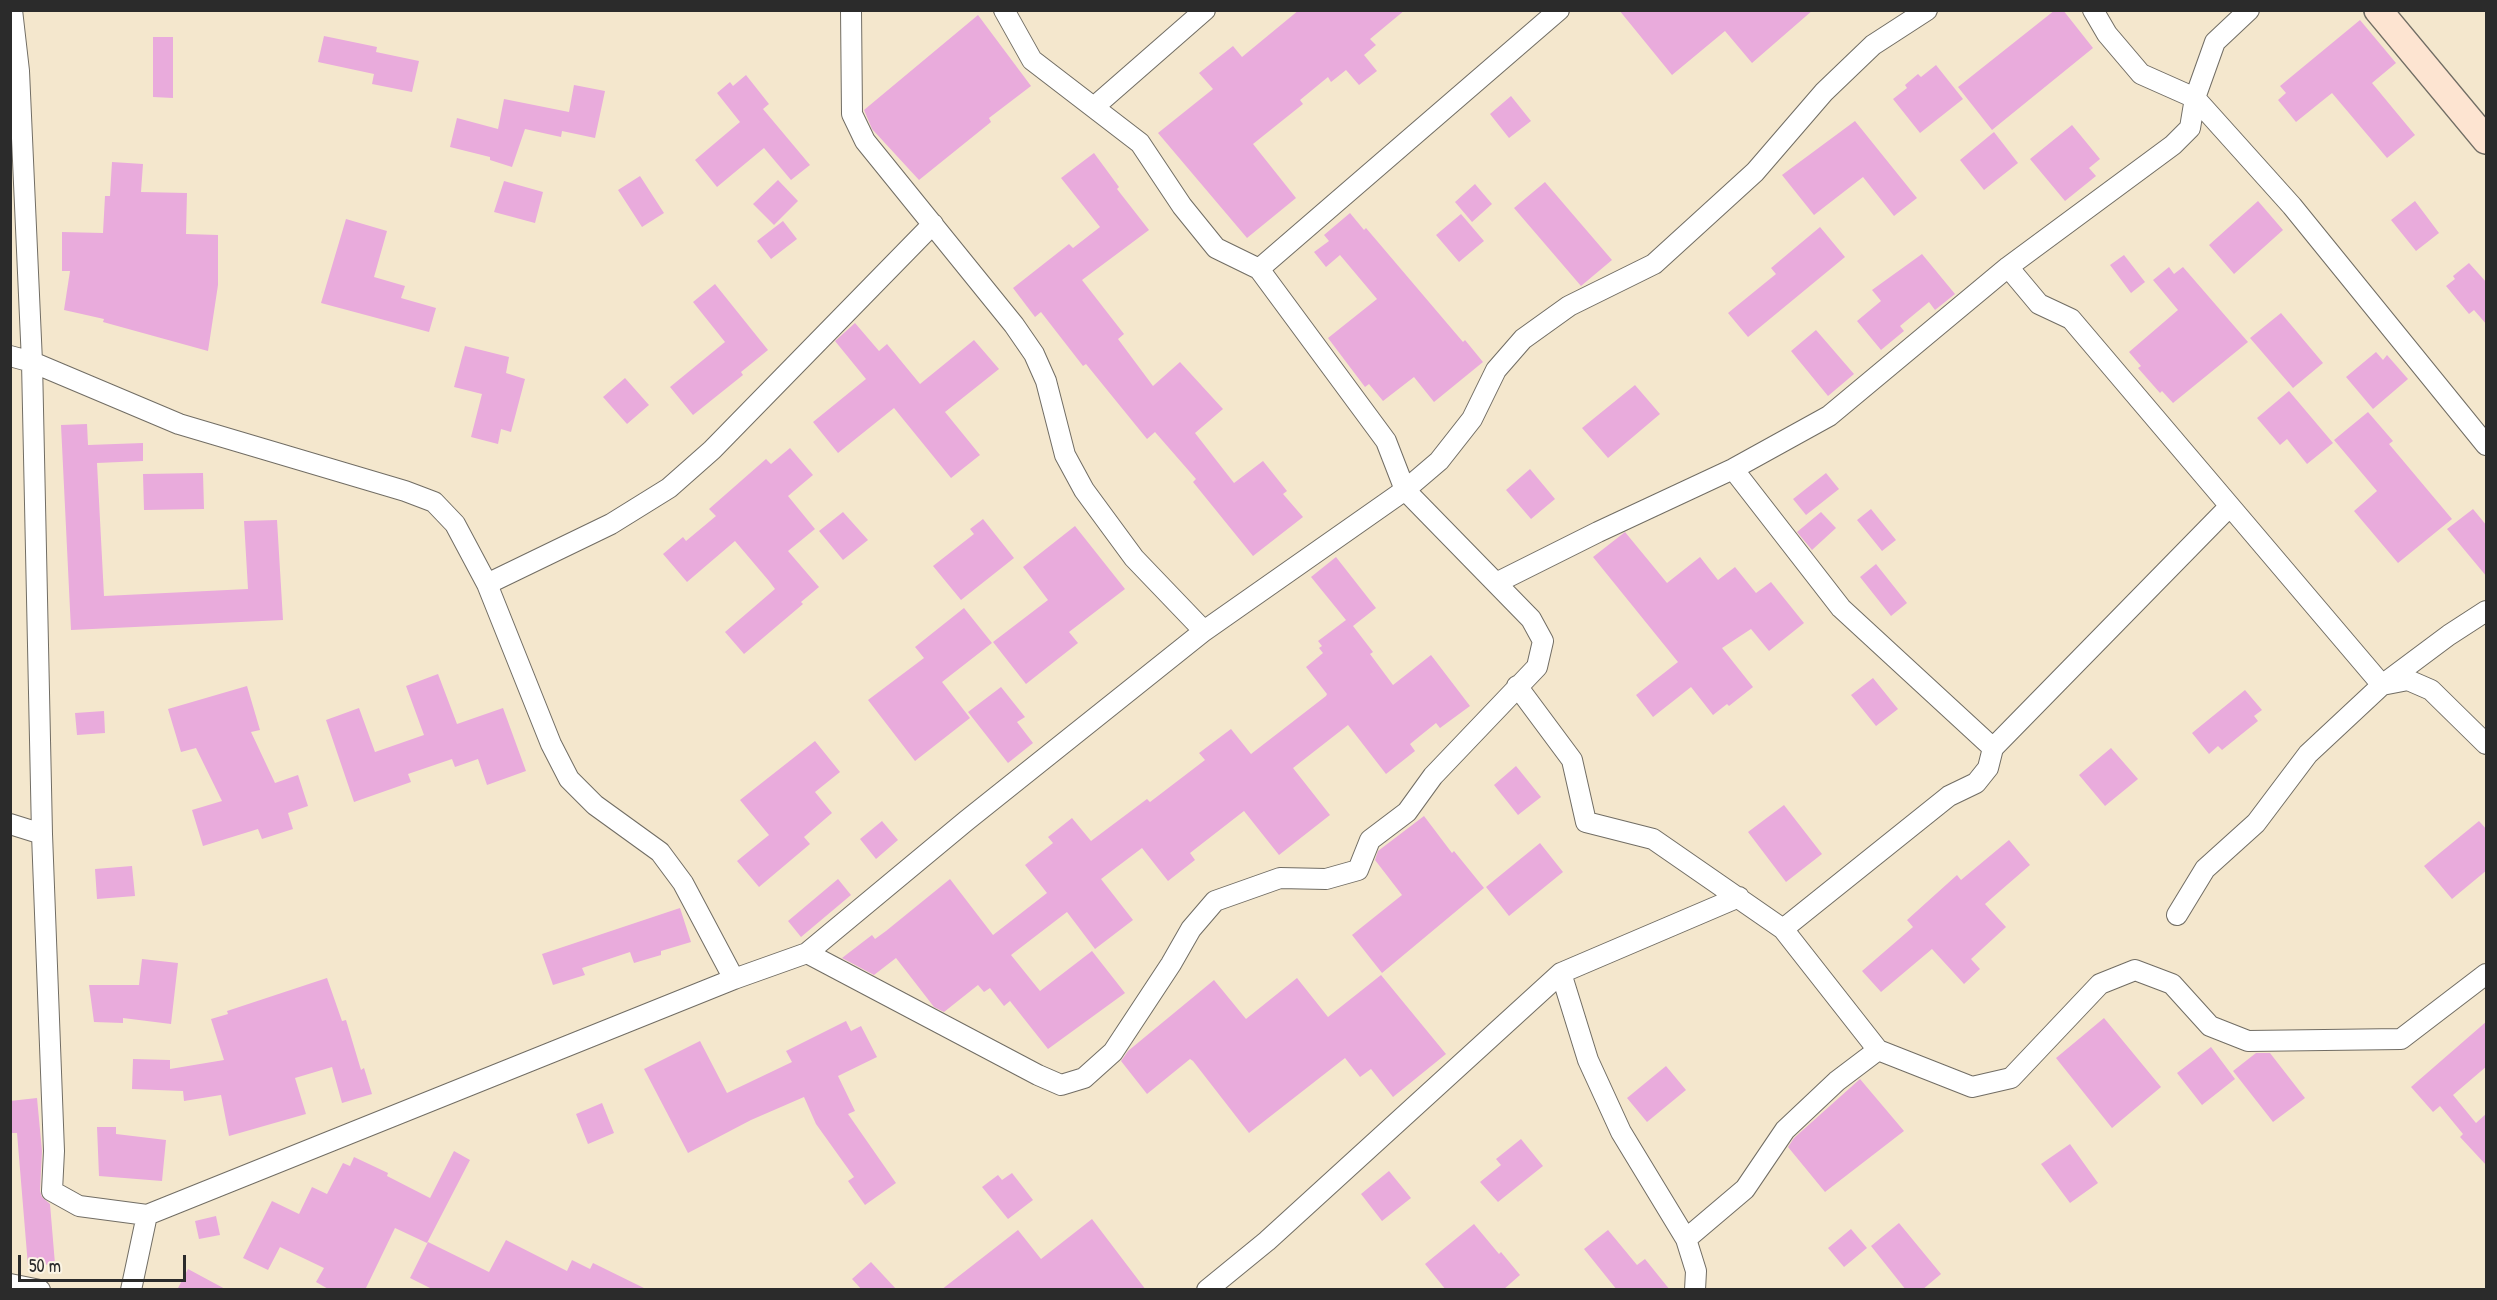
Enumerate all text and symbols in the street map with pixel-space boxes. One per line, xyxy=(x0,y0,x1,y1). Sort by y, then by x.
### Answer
scale bar xyxy=(21,1243,189,1281)
text: 50 m xyxy=(29,1253,61,1278)

